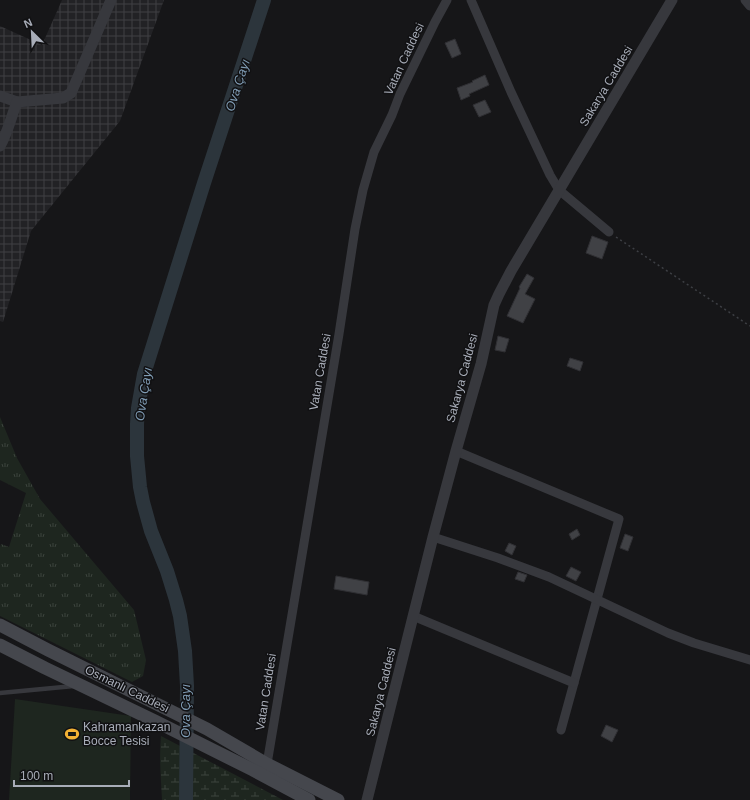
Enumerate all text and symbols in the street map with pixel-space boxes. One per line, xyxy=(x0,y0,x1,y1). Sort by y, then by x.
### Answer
north arrow xyxy=(12,12,52,52)
text: N xyxy=(22,16,34,30)
street label: Vatan Caddesi xyxy=(381,21,427,97)
street label: Sakarya Caddesi xyxy=(576,43,636,129)
water label: Ova Çayı xyxy=(222,57,253,113)
street label: Vatan Caddesi xyxy=(306,332,334,412)
street label: Sakarya Caddesi xyxy=(443,332,481,424)
water label: Ova Çayı xyxy=(132,366,155,422)
street label: Sakarya Caddesi xyxy=(363,646,399,738)
street label: Vatan Caddesi xyxy=(253,652,279,732)
street label: Osmanlı Caddesi xyxy=(83,663,171,715)
water label: Ova Çayı xyxy=(178,684,193,738)
place label: Kahramankazan Bocce Tesisi xyxy=(83,720,170,748)
sports icon: Kahramankazan Bocce Tesisi xyxy=(64,726,80,742)
scale bar xyxy=(14,762,129,788)
text: 100 m xyxy=(20,769,53,783)

